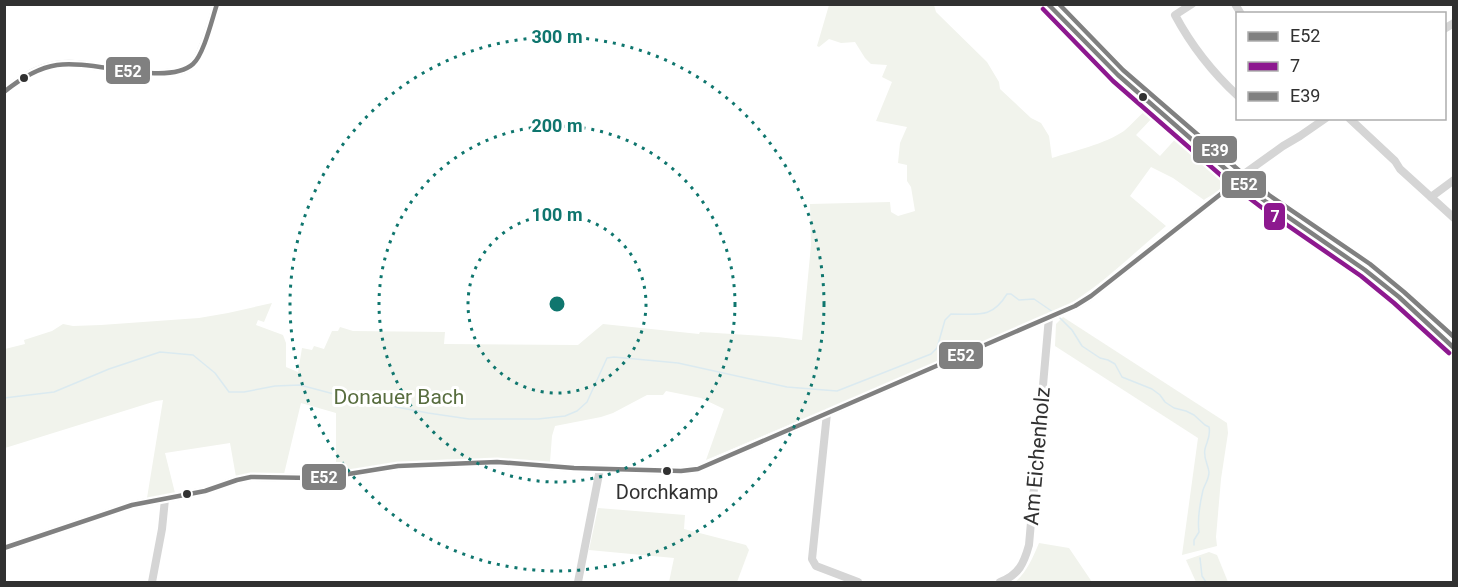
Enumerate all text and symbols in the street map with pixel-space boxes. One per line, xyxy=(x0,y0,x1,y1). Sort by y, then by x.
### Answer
legend xyxy=(1236,12,1446,120)
text: E52 xyxy=(1290,25,1320,46)
text: 300 m xyxy=(531,26,583,47)
text: 7 xyxy=(1290,55,1300,76)
line badge: E52 xyxy=(105,56,151,85)
text: E52 xyxy=(114,62,142,81)
unlabelled marker xyxy=(18,72,30,84)
text: E39 xyxy=(1290,85,1320,106)
unlabelled marker xyxy=(1137,91,1149,103)
text: 200 m xyxy=(531,115,583,136)
line badge: E39 xyxy=(1192,135,1238,164)
text: E39 xyxy=(1201,141,1229,160)
line badge: E52 xyxy=(1221,170,1267,199)
text: E52 xyxy=(1230,175,1258,194)
line badge: 7 xyxy=(1263,202,1286,231)
text: 100 m xyxy=(531,204,583,225)
text: 7 xyxy=(1270,207,1280,226)
centre of rings xyxy=(547,294,567,314)
line badge: E52 xyxy=(938,341,984,370)
text: E52 xyxy=(947,346,975,365)
park label: Donauer Bach xyxy=(334,385,464,409)
street label: Am Eichenholz xyxy=(1019,386,1055,526)
line badge: E52 xyxy=(301,463,347,491)
marker: Dorchkamp xyxy=(661,465,673,477)
text: E52 xyxy=(310,468,338,487)
place label: Dorchkamp xyxy=(616,480,718,504)
unlabelled marker xyxy=(181,488,193,500)

